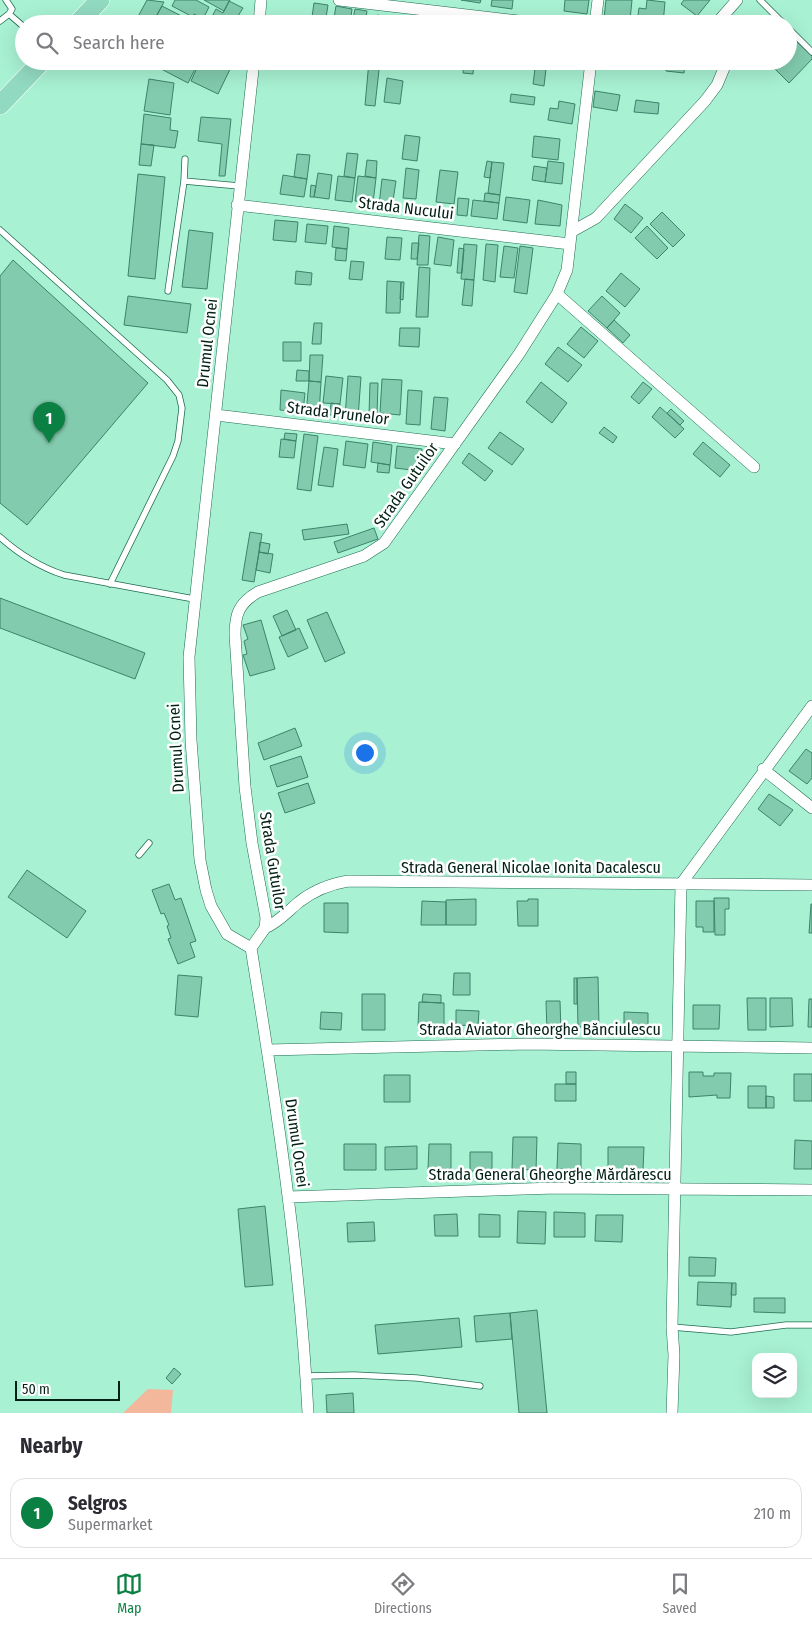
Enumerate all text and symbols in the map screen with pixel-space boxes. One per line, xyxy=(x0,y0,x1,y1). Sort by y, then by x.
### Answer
search box xyxy=(15,15,797,70)
icon: search xyxy=(33,29,61,57)
text: Search here xyxy=(73,31,165,54)
street label: Strada Nucului xyxy=(357,193,455,223)
street label: Drumul Ocnei xyxy=(193,298,221,388)
street label: Strada Prunelor xyxy=(286,397,391,429)
pin: 1 xyxy=(33,402,65,443)
street label: Strada Gutuilor xyxy=(370,438,443,531)
street label: Drumul Ocnei xyxy=(164,703,188,793)
your location xyxy=(352,740,378,766)
street label: Strada Gutuilor xyxy=(256,810,290,912)
street label: Strada General Nicolae Ionita Dacalescu xyxy=(401,858,661,877)
street label: Strada Aviator Gheorghe Bănciulescu xyxy=(419,1020,661,1039)
street label: Drumul Ocnei xyxy=(281,1098,313,1188)
street label: Strada General Gheorghe Mărdărescu xyxy=(428,1165,672,1184)
map controls xyxy=(752,1353,797,1398)
button: layers xyxy=(752,1353,797,1398)
scale bar xyxy=(15,1378,120,1401)
text: 50 m xyxy=(22,1381,50,1398)
text: Nearby xyxy=(20,1433,82,1459)
text: Selgros xyxy=(68,1492,127,1515)
text: 1 xyxy=(34,1504,40,1523)
text: 210 m xyxy=(754,1504,791,1523)
text: Supermarket xyxy=(68,1515,152,1534)
tab: Map xyxy=(115,1570,143,1617)
tab: Directions xyxy=(374,1570,432,1617)
tab: Saved xyxy=(662,1570,697,1617)

